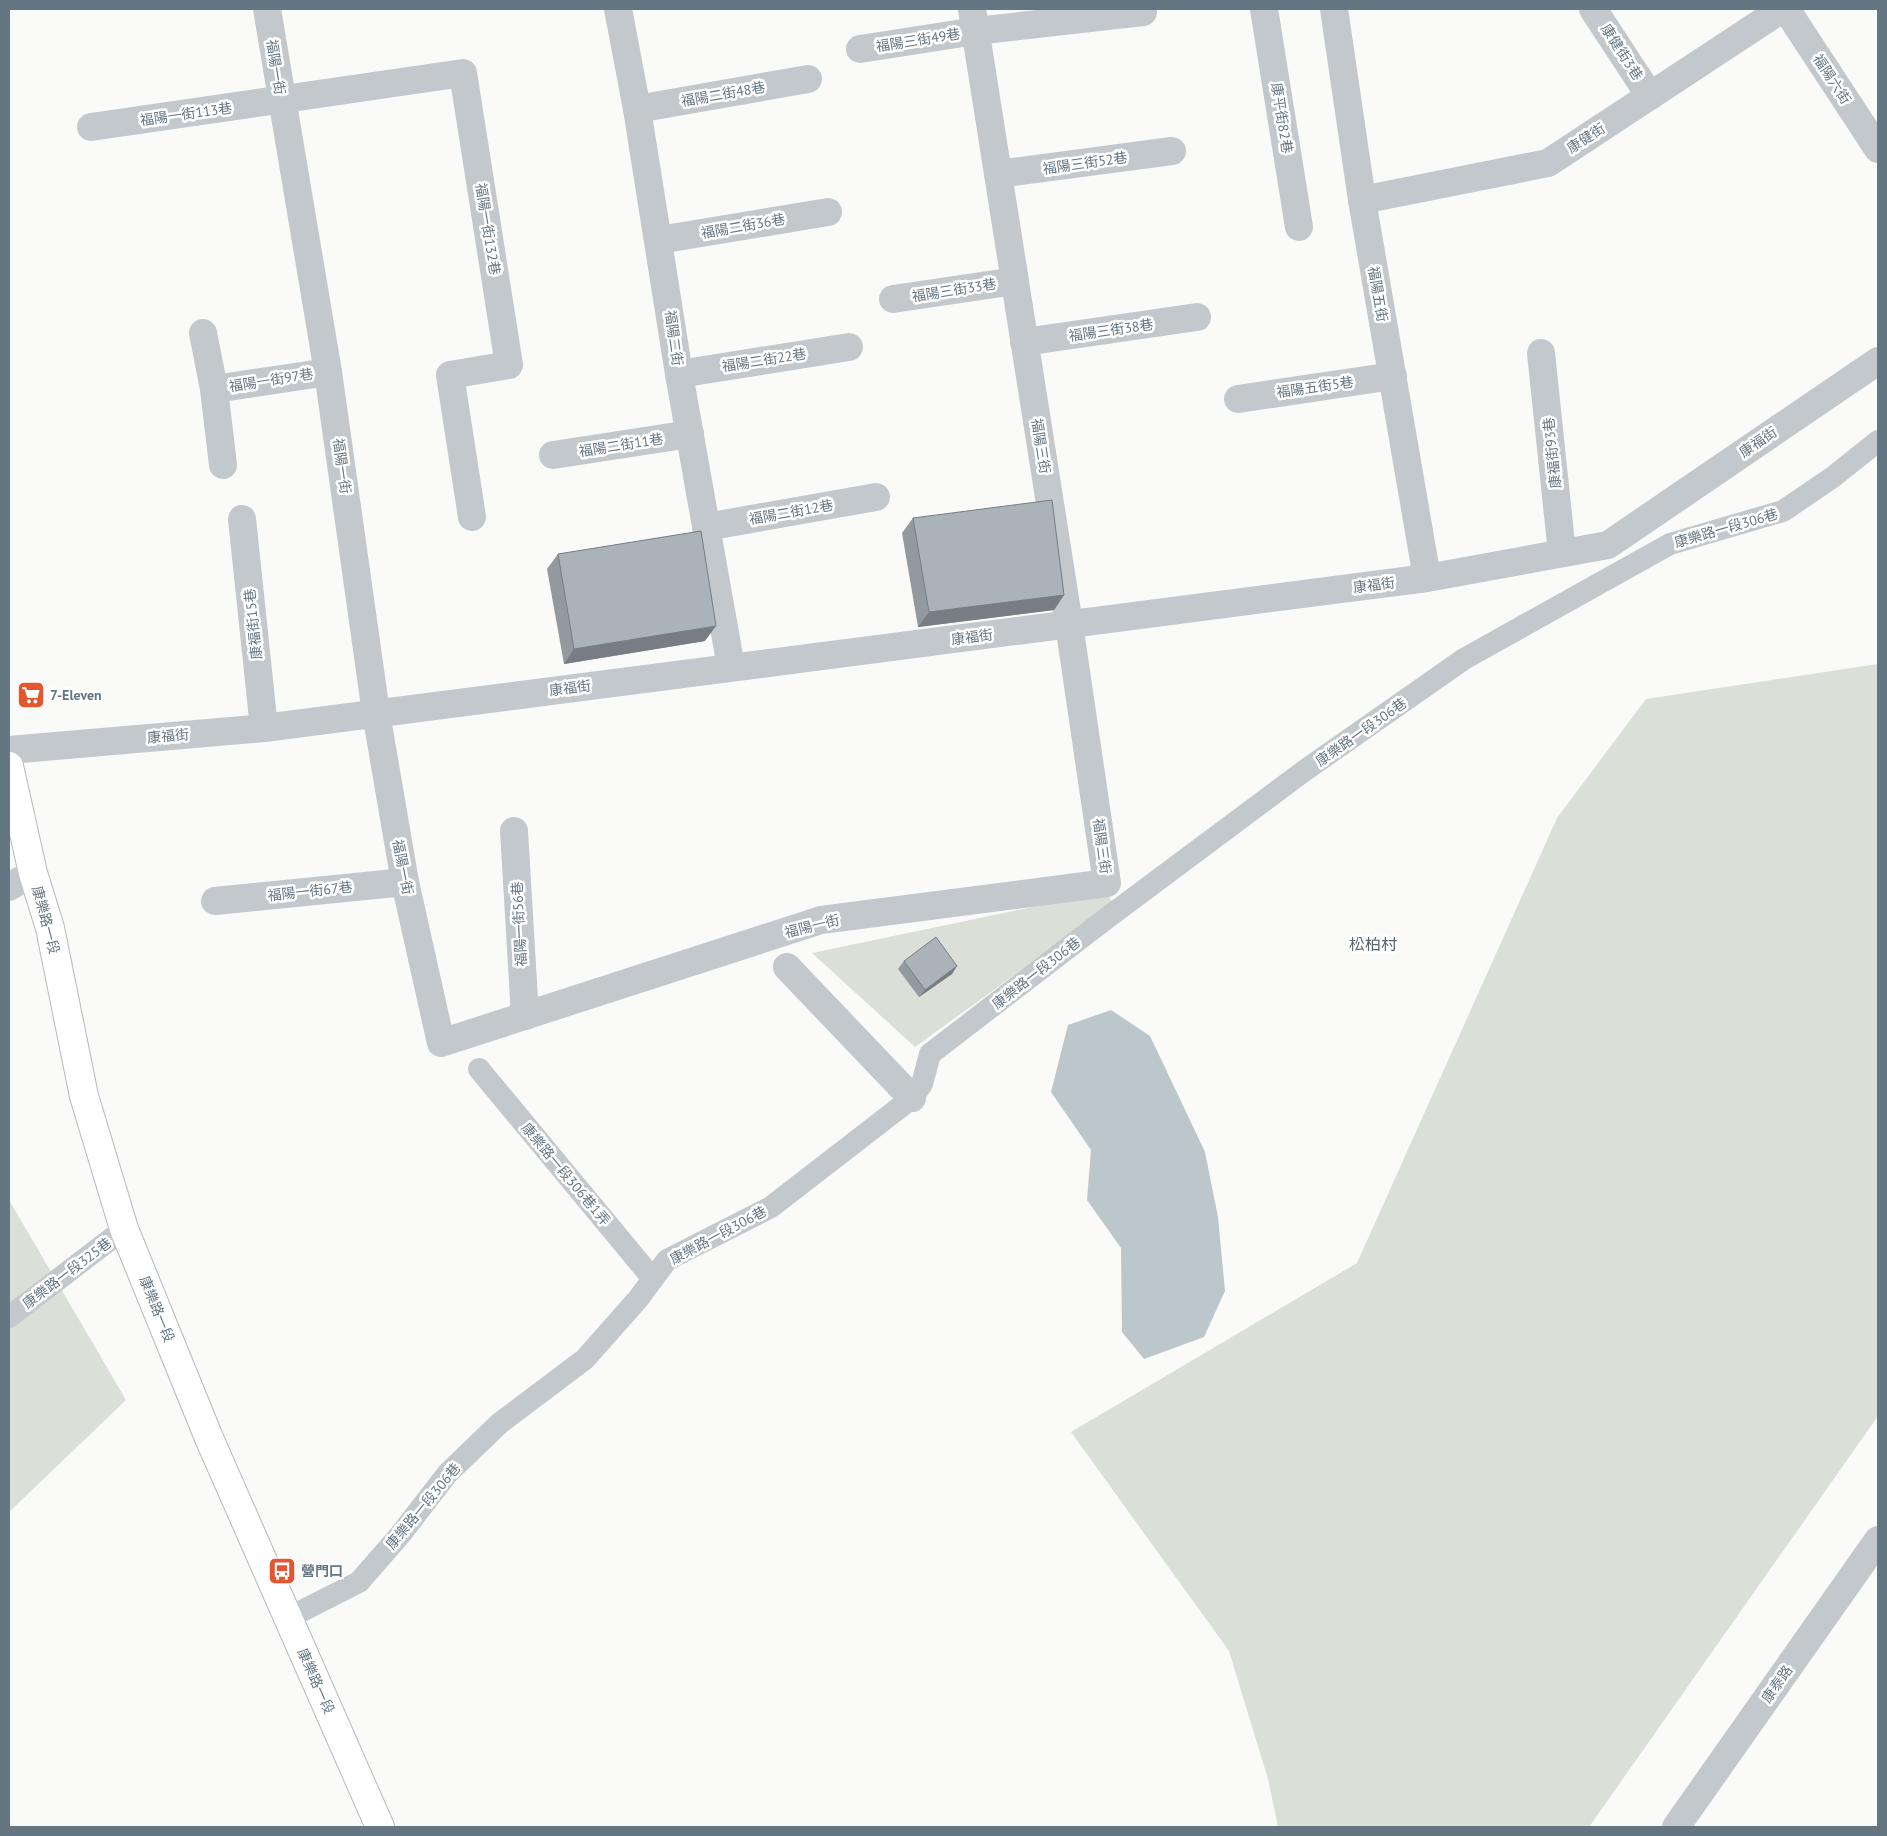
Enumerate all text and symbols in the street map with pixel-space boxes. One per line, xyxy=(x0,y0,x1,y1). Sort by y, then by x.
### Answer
street label: 康健街3巷 xyxy=(1597,20,1647,84)
street label: 福陽三街49巷 xyxy=(874,24,962,56)
street label: 福陽一街 xyxy=(263,38,289,96)
street label: 福陽六街 xyxy=(1809,51,1855,107)
street label: 福陽二街48巷 xyxy=(679,78,767,110)
street label: 康平街82巷 xyxy=(1268,81,1296,155)
street label: 福陽一街113巷 xyxy=(139,99,233,129)
street label: 康健街 xyxy=(1563,119,1609,157)
street label: 福陽三街52巷 xyxy=(1042,148,1128,178)
street label: 福陽一街132巷 xyxy=(472,182,504,276)
street label: 福陽二街36巷 xyxy=(699,210,787,242)
street label: 福陽五街 xyxy=(1364,265,1392,323)
street label: 福陽三街33巷 xyxy=(910,274,998,306)
street label: 福陽二街 xyxy=(661,309,687,367)
street label: 福陽三街38巷 xyxy=(1068,315,1154,345)
street label: 福陽二街22巷 xyxy=(720,344,808,376)
street label: 福陽一街97巷 xyxy=(227,364,315,396)
street label: 福陽五街5巷 xyxy=(1275,373,1355,401)
street label: 福陽三街 xyxy=(1028,417,1054,475)
street label: 康福街93巷 xyxy=(1539,417,1565,489)
street label: 康福街 xyxy=(1736,423,1780,461)
street label: 福陽二街11巷 xyxy=(577,429,665,461)
street label: 福陽一街 xyxy=(329,437,355,495)
street label: 福陽二街12巷 xyxy=(747,496,835,528)
street label: 康樂路一段306巷 xyxy=(1672,505,1780,551)
street label: 康福街 xyxy=(1352,574,1396,596)
street label: 康福街15巷 xyxy=(240,588,266,660)
street label: 康福街 xyxy=(950,626,994,648)
street label: 康福街 xyxy=(548,677,592,699)
supermarket icon: 7-Eleven xyxy=(16,680,46,710)
place label: 7-Eleven xyxy=(50,686,102,704)
street label: 康樂路一段306巷 xyxy=(1312,694,1410,770)
street label: 康福街 xyxy=(146,725,190,747)
street label: 福陽三街 xyxy=(1089,817,1115,875)
street label: 福陽一街 xyxy=(389,838,417,896)
street label: 福陽一街67巷 xyxy=(267,878,353,904)
street label: 福陽一街56巷 xyxy=(508,881,530,967)
street label: 康樂路一段 xyxy=(28,884,64,956)
street label: 福陽一街 xyxy=(783,910,841,942)
street label: 康樂路一段306巷 xyxy=(988,933,1084,1013)
district label: 松柏村 xyxy=(1349,934,1397,954)
street label: 康樂路一段306巷1弄 xyxy=(518,1119,614,1229)
street label: 康樂路一段306巷 xyxy=(667,1202,769,1268)
street label: 康樂路一段325巷 xyxy=(19,1234,115,1312)
street label: 康樂路一段 xyxy=(136,1273,178,1345)
street label: 康樂路一段306巷 xyxy=(382,1459,464,1553)
bus stop icon: 營門口 xyxy=(267,1556,297,1586)
place label: 營門口 xyxy=(301,1562,343,1580)
street label: 康樂路一段 xyxy=(294,1645,338,1717)
street label: 康泰路 xyxy=(1758,1662,1796,1706)

